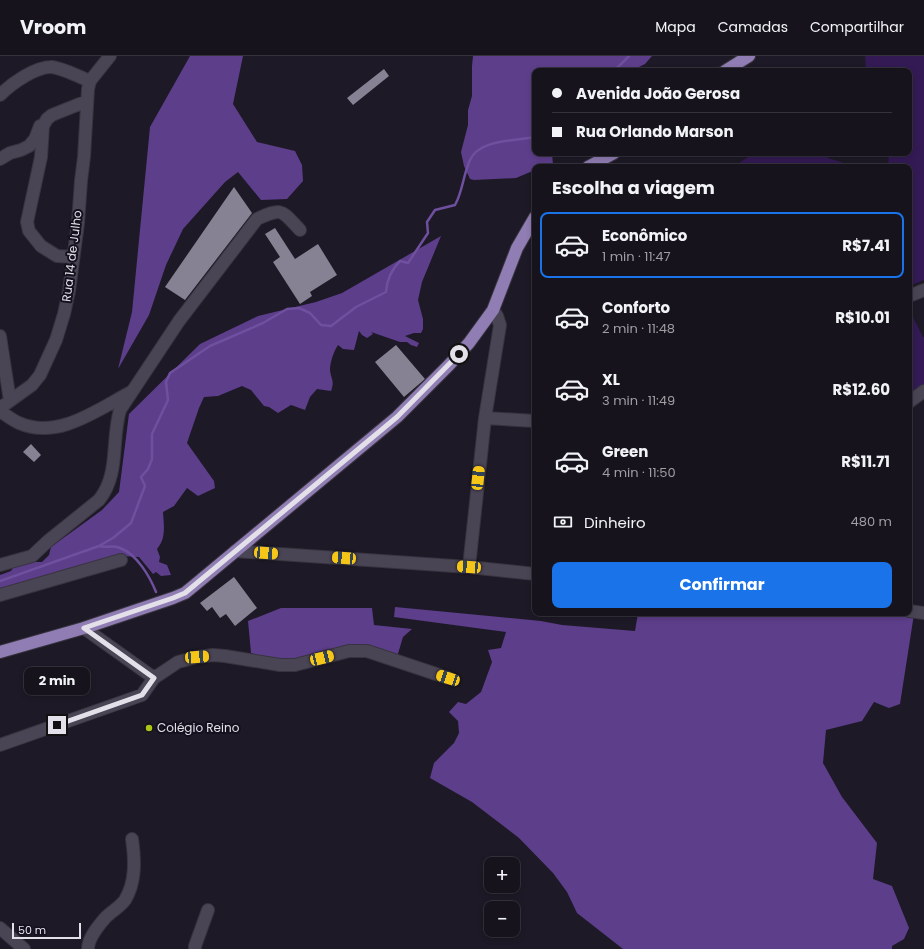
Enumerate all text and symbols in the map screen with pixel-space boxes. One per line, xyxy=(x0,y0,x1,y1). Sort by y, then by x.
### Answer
text: Vroom xyxy=(20,14,86,41)
text: Mapa xyxy=(655,17,696,37)
text: Camadas xyxy=(718,17,788,37)
text: Compartilhar xyxy=(810,17,904,37)
text: Avenida João Gerosa xyxy=(576,83,740,104)
text: Rua Orlando Marson xyxy=(576,121,734,142)
text: Escolha a viagem xyxy=(552,175,715,200)
street label: Rua 14 de Julho xyxy=(57,209,86,303)
text: Econômico xyxy=(602,225,687,246)
icon: car xyxy=(554,227,590,263)
text: R$7.41 xyxy=(842,235,890,256)
text: 1 min · 11:47 xyxy=(602,247,671,266)
text: Conforto xyxy=(602,297,670,318)
icon: car xyxy=(554,299,590,335)
text: R$10.01 xyxy=(835,307,890,328)
text: 2 min · 11:48 xyxy=(602,319,675,338)
route start xyxy=(450,345,468,363)
text: XL xyxy=(602,369,620,390)
icon: car xyxy=(554,371,590,407)
text: R$12.60 xyxy=(833,379,890,400)
text: 3 min · 11:49 xyxy=(602,391,675,410)
text: Green xyxy=(602,441,648,462)
icon: car xyxy=(554,443,590,479)
text: R$11.71 xyxy=(841,451,890,472)
text: 4 min · 11:50 xyxy=(602,463,676,482)
car xyxy=(471,465,485,491)
icon: cash xyxy=(552,511,574,533)
text: Dinheiro xyxy=(584,512,646,533)
text: 480 m xyxy=(851,512,892,531)
car xyxy=(254,546,278,560)
car xyxy=(332,551,356,565)
car xyxy=(457,560,481,574)
button: Confirmar xyxy=(552,562,892,608)
car xyxy=(309,649,335,667)
car xyxy=(185,650,209,664)
callout: 2 min xyxy=(24,667,90,695)
car xyxy=(435,669,461,687)
text: 2 min xyxy=(39,671,75,690)
route end xyxy=(48,716,66,734)
place label: Colégio Reino xyxy=(157,719,240,736)
marker: Colégio Reino xyxy=(144,723,154,733)
map controls xyxy=(484,857,520,937)
button: + xyxy=(484,857,520,893)
button: − xyxy=(484,901,520,937)
scale bar xyxy=(12,921,81,940)
text: 50 m xyxy=(18,922,46,938)

